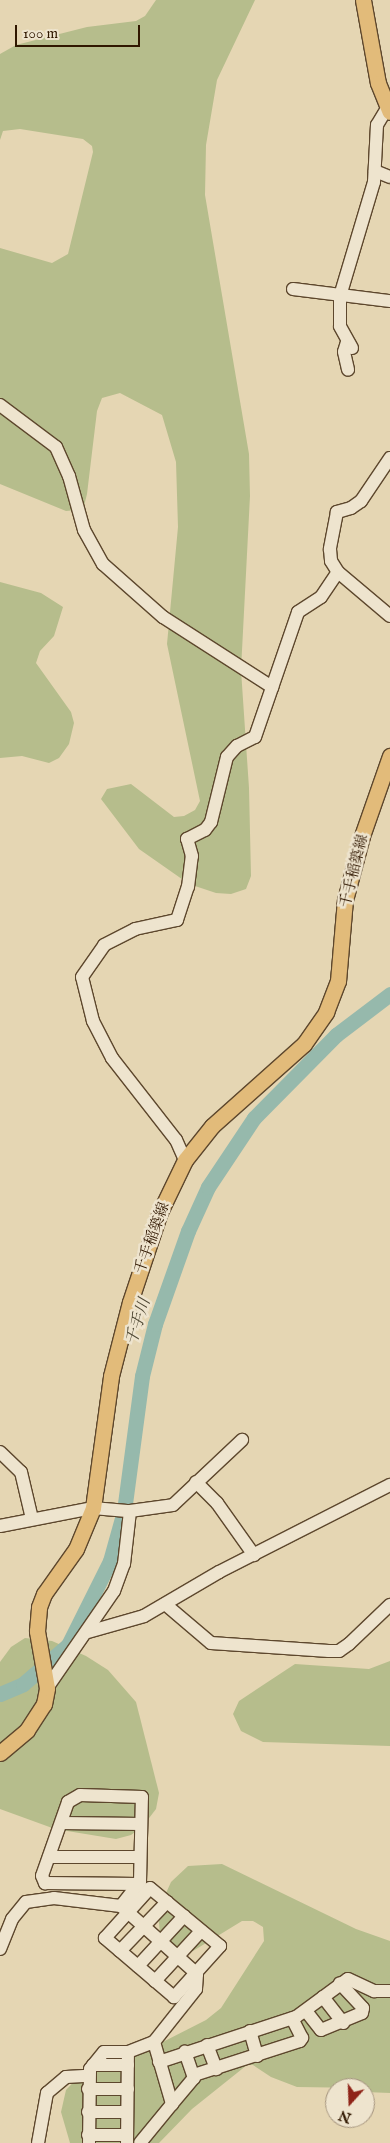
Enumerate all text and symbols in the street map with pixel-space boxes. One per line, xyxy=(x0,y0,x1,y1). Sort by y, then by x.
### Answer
scale bar xyxy=(18,15,142,47)
text: 100 m xyxy=(23,24,58,43)
street label: 千手稲築線 xyxy=(336,832,372,910)
street label: 千手稲築線 xyxy=(131,1200,173,1276)
water label: 千手川 xyxy=(123,1296,155,1348)
north arrow xyxy=(325,2078,375,2128)
text: N xyxy=(336,2106,354,2127)

